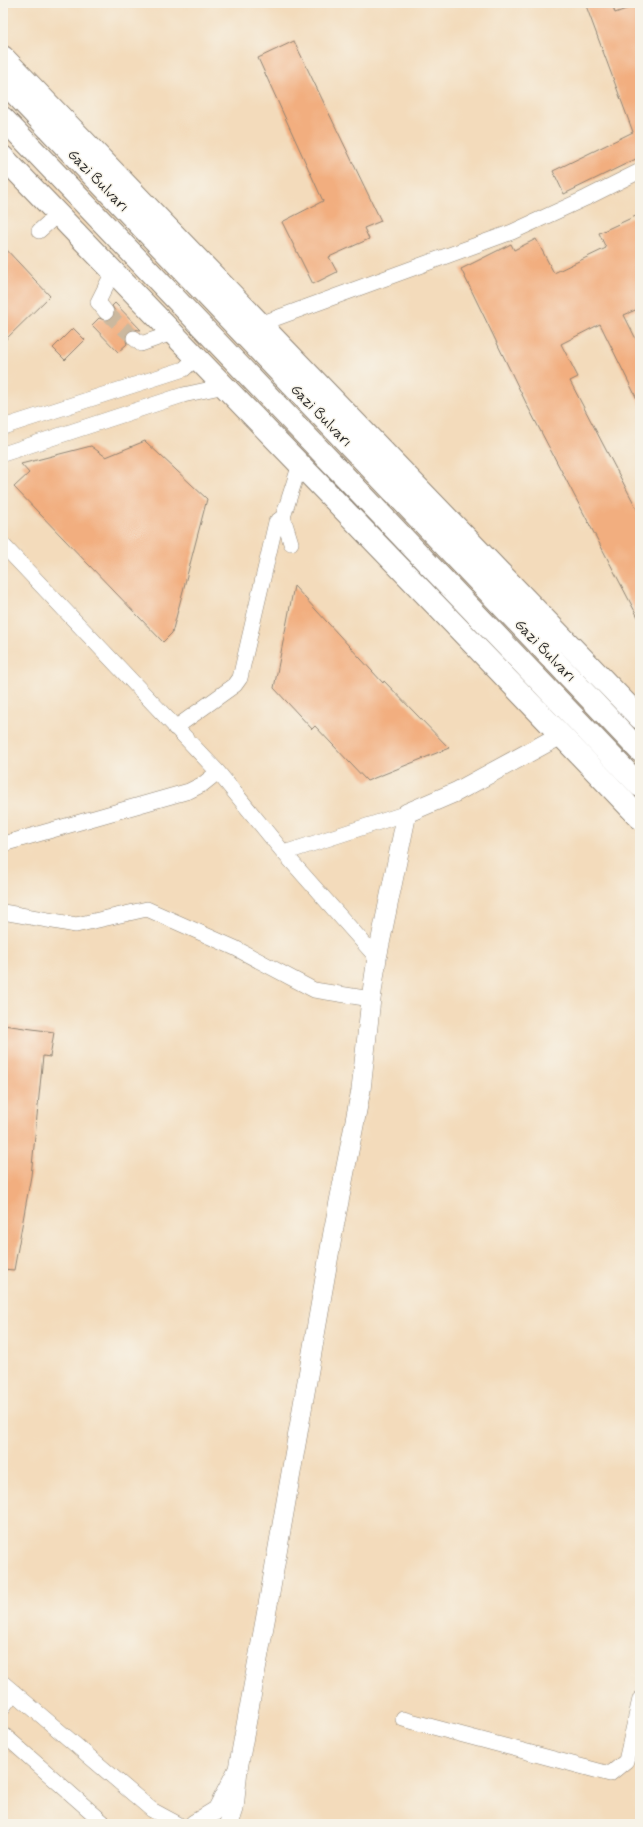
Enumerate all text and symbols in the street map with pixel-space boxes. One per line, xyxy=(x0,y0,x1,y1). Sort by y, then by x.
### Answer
street label: Gazi Bulvarı xyxy=(63,145,133,217)
street label: Gazi Bulvarı xyxy=(286,380,356,452)
street label: Gazi Bulvarı xyxy=(510,615,580,687)

